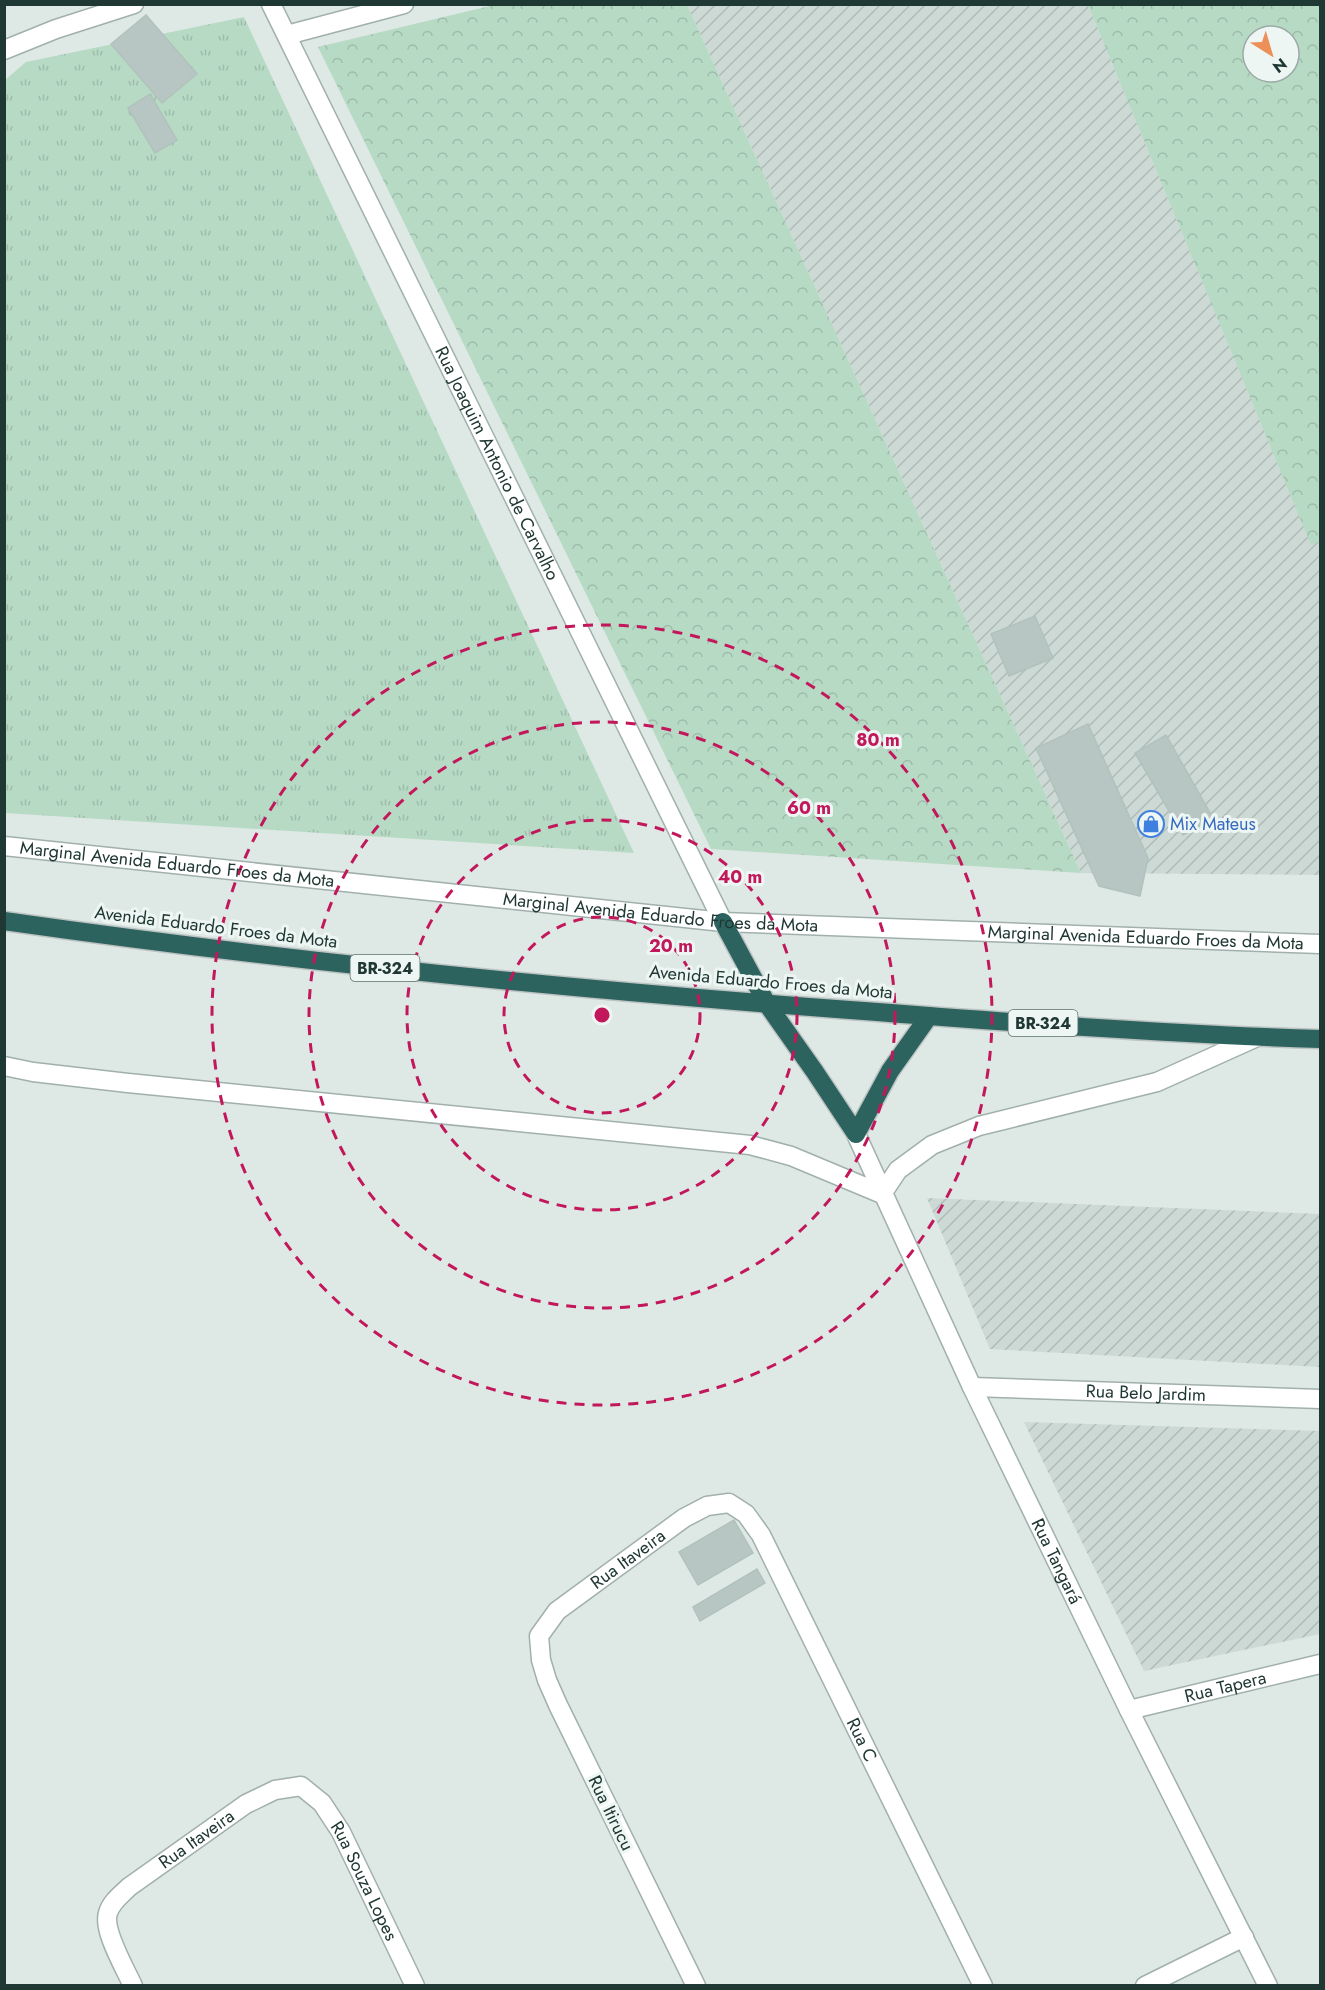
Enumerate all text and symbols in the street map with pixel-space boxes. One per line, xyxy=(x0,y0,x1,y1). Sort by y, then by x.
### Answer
north arrow xyxy=(1241,24,1301,84)
text: N xyxy=(1268,53,1292,79)
street label: Rua Joaquim Antonio de Carvalho xyxy=(429,342,566,585)
text: 80 m xyxy=(856,727,900,753)
text: 60 m xyxy=(787,795,831,821)
shop icon: Mix Mateus xyxy=(1136,809,1166,839)
place label: Mix Mateus xyxy=(1170,811,1256,837)
street label: Marginal Avenida Eduardo Froes da Mota xyxy=(18,835,336,894)
text: 40 m xyxy=(718,864,762,890)
street label: Marginal Avenida Eduardo Froes da Mota xyxy=(502,886,819,938)
street label: Avenida Eduardo Froes da Mota xyxy=(93,899,339,955)
street label: Marginal Avenida Eduardo Froes da Mota xyxy=(987,919,1304,956)
text: 20 m xyxy=(649,933,693,959)
road number: BR-324 xyxy=(350,955,420,981)
street label: Avenida Eduardo Froes da Mota xyxy=(648,958,894,1006)
centre of rings xyxy=(592,1005,612,1025)
road number: BR-324 xyxy=(1008,1010,1078,1036)
street label: Rua Belo Jardim xyxy=(1085,1378,1207,1408)
street label: Rua Tangará xyxy=(1025,1514,1089,1608)
street label: Rua Itaveira xyxy=(585,1523,671,1595)
street label: Rua Tapera xyxy=(1182,1664,1269,1709)
street label: Rua C xyxy=(840,1713,884,1766)
street label: Rua Itirucu xyxy=(582,1771,640,1855)
street label: Rua Itaveira xyxy=(153,1803,240,1875)
street label: Rua Souza Lopes xyxy=(324,1816,404,1945)

